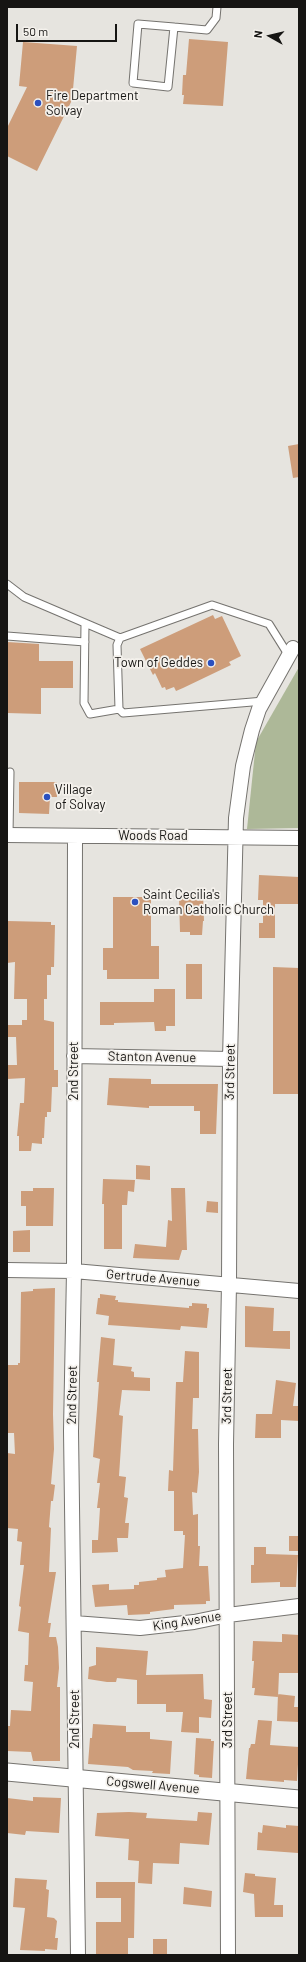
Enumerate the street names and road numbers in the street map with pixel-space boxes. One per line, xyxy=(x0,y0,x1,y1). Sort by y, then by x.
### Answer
street label: Woods Road xyxy=(118,828,188,844)
street label: 2nd Street xyxy=(66,1041,82,1101)
street label: 3rd Street xyxy=(222,1044,238,1100)
street label: Stanton Avenue xyxy=(108,1048,196,1066)
street label: Gertrude Avenue xyxy=(105,1266,201,1290)
street label: 2nd Street xyxy=(64,1365,80,1425)
street label: 3rd Street xyxy=(219,1368,235,1424)
street label: King Avenue xyxy=(152,1608,222,1634)
street label: 2nd Street xyxy=(67,1689,83,1749)
street label: 3rd Street xyxy=(220,1692,236,1748)
street label: Cogswell Avenue xyxy=(106,1773,200,1797)

